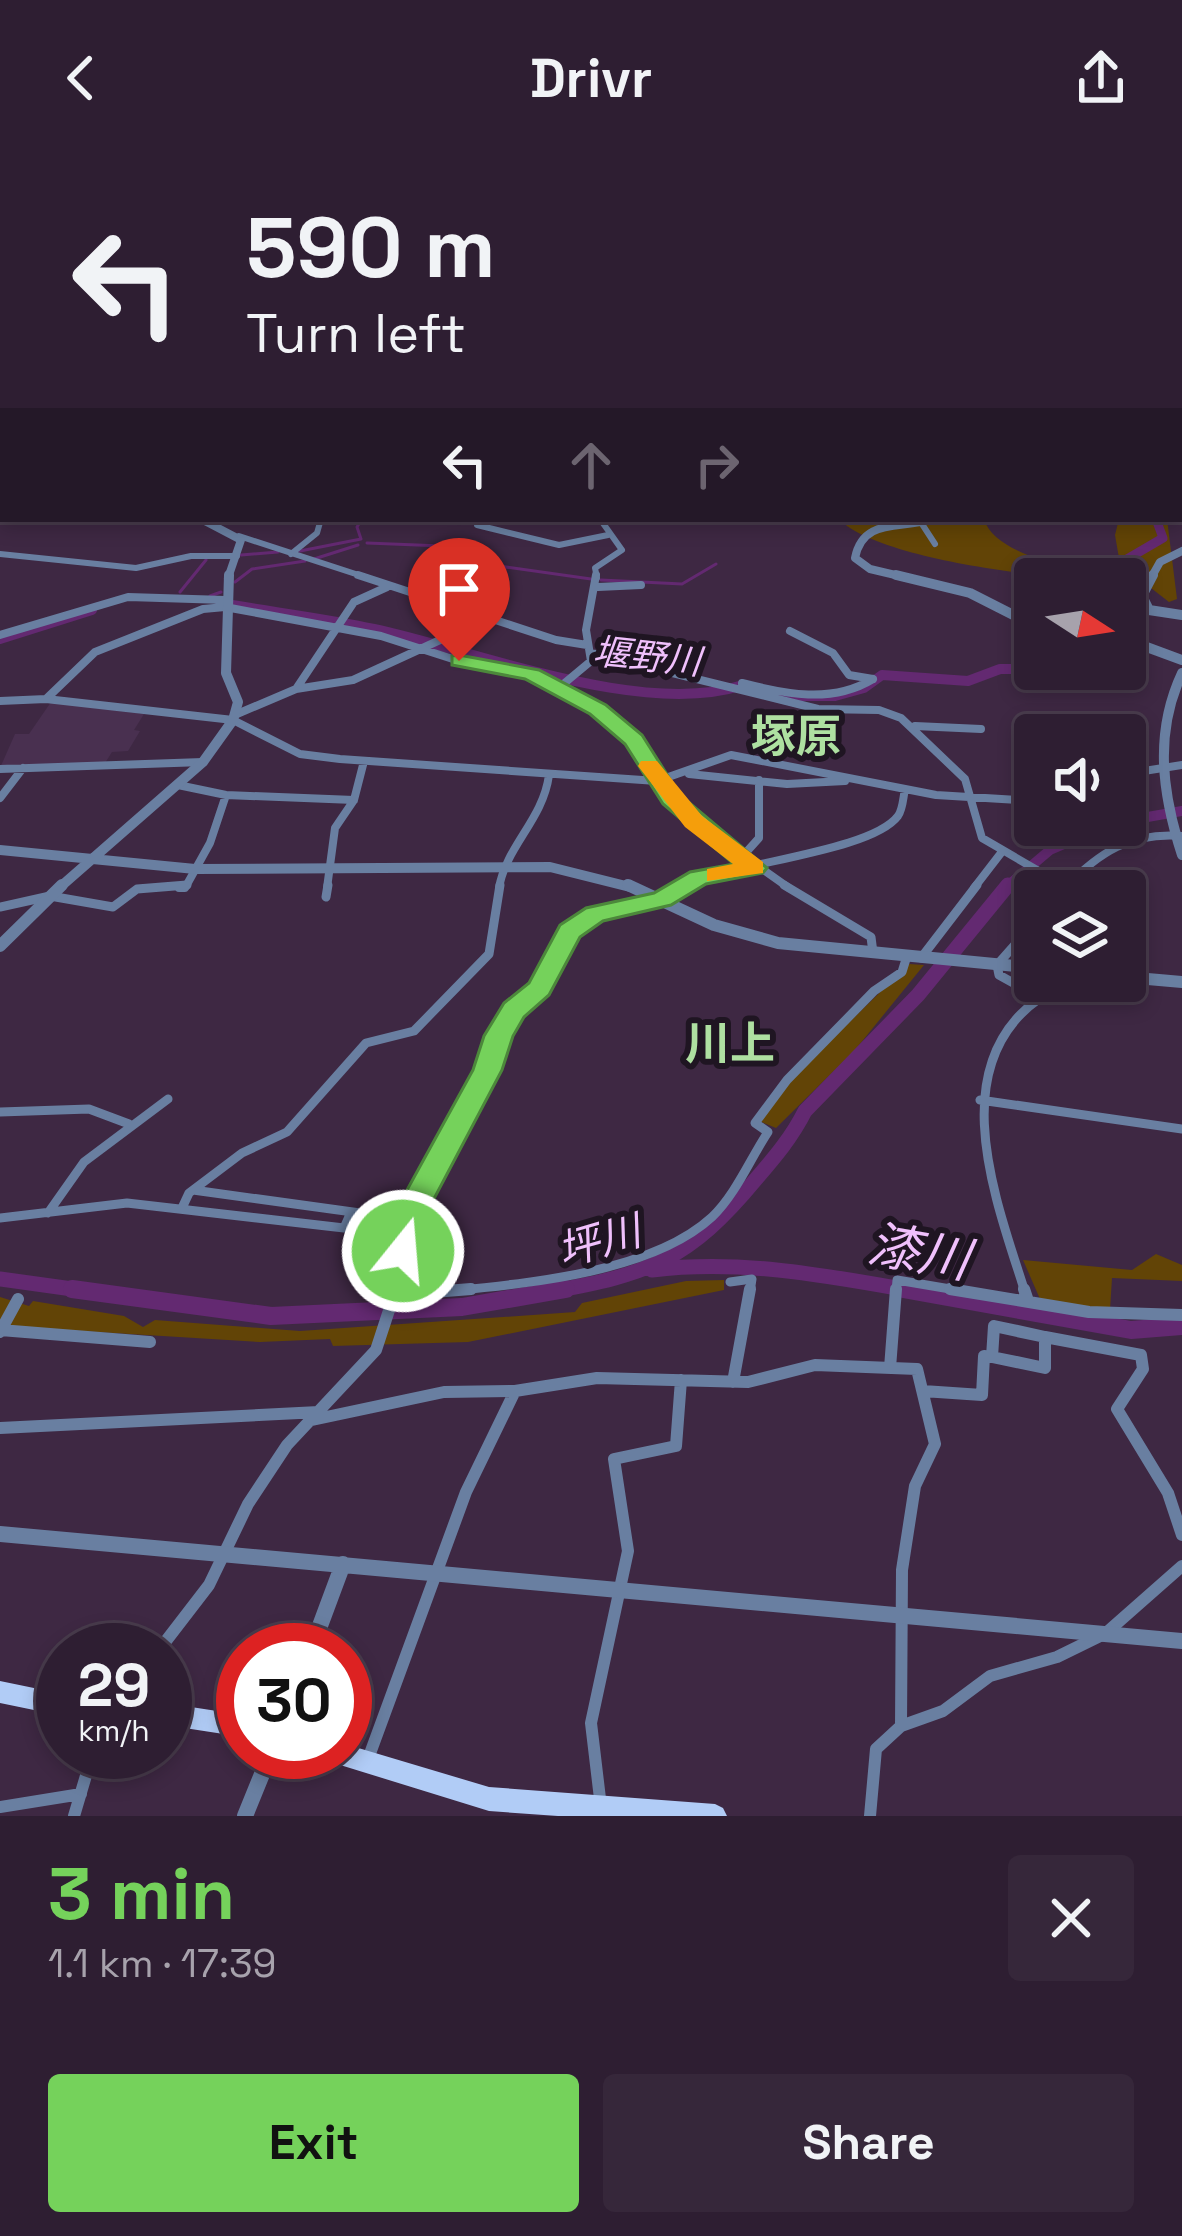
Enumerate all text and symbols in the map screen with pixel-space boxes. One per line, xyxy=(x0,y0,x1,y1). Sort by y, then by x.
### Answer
text: Drivr xyxy=(530,44,652,113)
icon: back xyxy=(48,45,114,111)
icon: share xyxy=(1068,45,1134,111)
text: 590 m xyxy=(246,194,496,302)
icon: left xyxy=(48,204,204,360)
text: Turn left xyxy=(246,299,466,368)
icon: left xyxy=(432,432,498,498)
icon: ahead xyxy=(558,432,624,498)
icon: right xyxy=(684,432,750,498)
pin xyxy=(408,538,510,661)
icon: arrive xyxy=(426,556,492,622)
north arrow xyxy=(1014,558,1146,690)
map controls xyxy=(1014,558,1146,1002)
water label: 堰野川 xyxy=(591,628,707,686)
district label: 塚原 xyxy=(751,708,841,765)
button: sound xyxy=(1014,714,1146,846)
button: layers xyxy=(1014,870,1146,1002)
district label: 川上 xyxy=(685,1015,775,1072)
position arrow xyxy=(340,1188,466,1314)
water label: 坪川 xyxy=(551,1203,651,1278)
water label: 漆川 xyxy=(863,1211,980,1294)
speed limit sign: 30 xyxy=(216,1623,372,1779)
text: 29 xyxy=(78,1647,150,1724)
text: km/h xyxy=(78,1711,150,1750)
text: 3 min xyxy=(48,1848,235,1940)
button: close xyxy=(1008,1855,1134,1981)
text: 1.1 km · 17:39 xyxy=(48,1939,276,1988)
button: Exit xyxy=(48,2074,579,2212)
button: Share xyxy=(603,2074,1134,2212)

